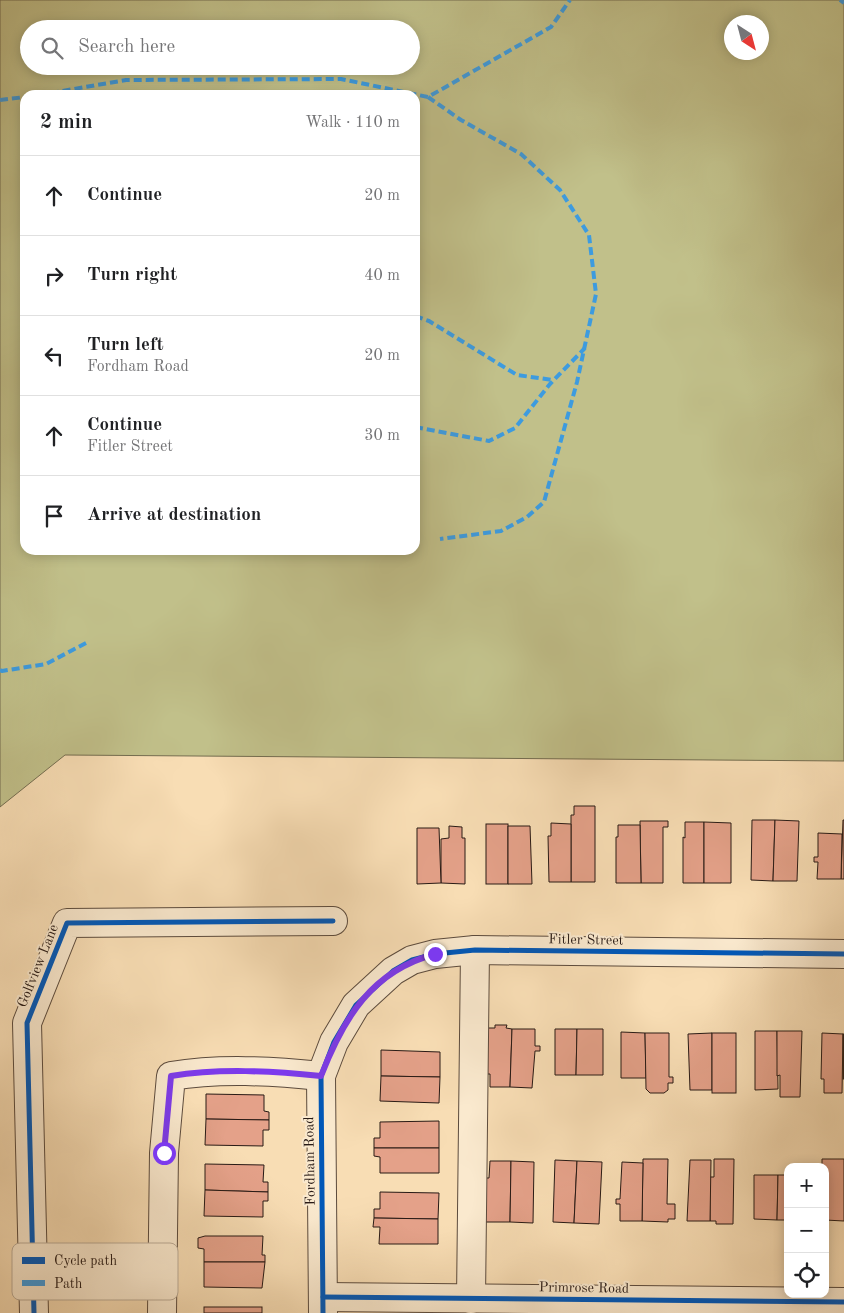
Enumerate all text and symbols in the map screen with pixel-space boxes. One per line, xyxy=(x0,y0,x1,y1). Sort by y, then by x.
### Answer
north arrow xyxy=(724,15,769,60)
search box xyxy=(20,20,420,75)
icon: search xyxy=(38,34,66,62)
text: Search here xyxy=(78,38,175,57)
text: 2 min xyxy=(40,112,93,133)
text: Walk · 110 m xyxy=(305,115,400,131)
icon: ahead xyxy=(40,182,68,210)
text: Continue xyxy=(87,186,162,205)
text: 20 m xyxy=(364,188,400,204)
icon: right xyxy=(40,262,68,290)
text: Turn right xyxy=(87,266,177,285)
text: 40 m xyxy=(364,268,400,284)
text: Turn left xyxy=(87,336,164,355)
icon: left xyxy=(40,342,68,370)
text: 20 m xyxy=(364,348,400,364)
text: Fordham Road xyxy=(87,359,189,375)
text: Continue xyxy=(87,416,162,435)
icon: ahead xyxy=(40,422,68,450)
text: 30 m xyxy=(364,428,400,444)
text: Fitler Street xyxy=(87,439,173,455)
icon: arrive xyxy=(40,502,68,530)
text: Arrive at destination xyxy=(87,506,261,525)
street label: Golfview Lane xyxy=(15,923,61,1009)
street label: Fitler Street xyxy=(548,932,624,948)
route end xyxy=(424,943,447,966)
street label: Fordham Road xyxy=(302,1116,318,1206)
route start xyxy=(153,1142,176,1165)
map controls xyxy=(784,1163,829,1298)
button: + xyxy=(784,1163,829,1208)
button: − xyxy=(784,1208,829,1253)
legend xyxy=(12,1243,178,1300)
button: locate xyxy=(784,1253,829,1298)
text: Cycle path xyxy=(54,1254,117,1268)
text: Path xyxy=(54,1277,83,1291)
street label: Primrose Road xyxy=(539,1280,629,1296)

